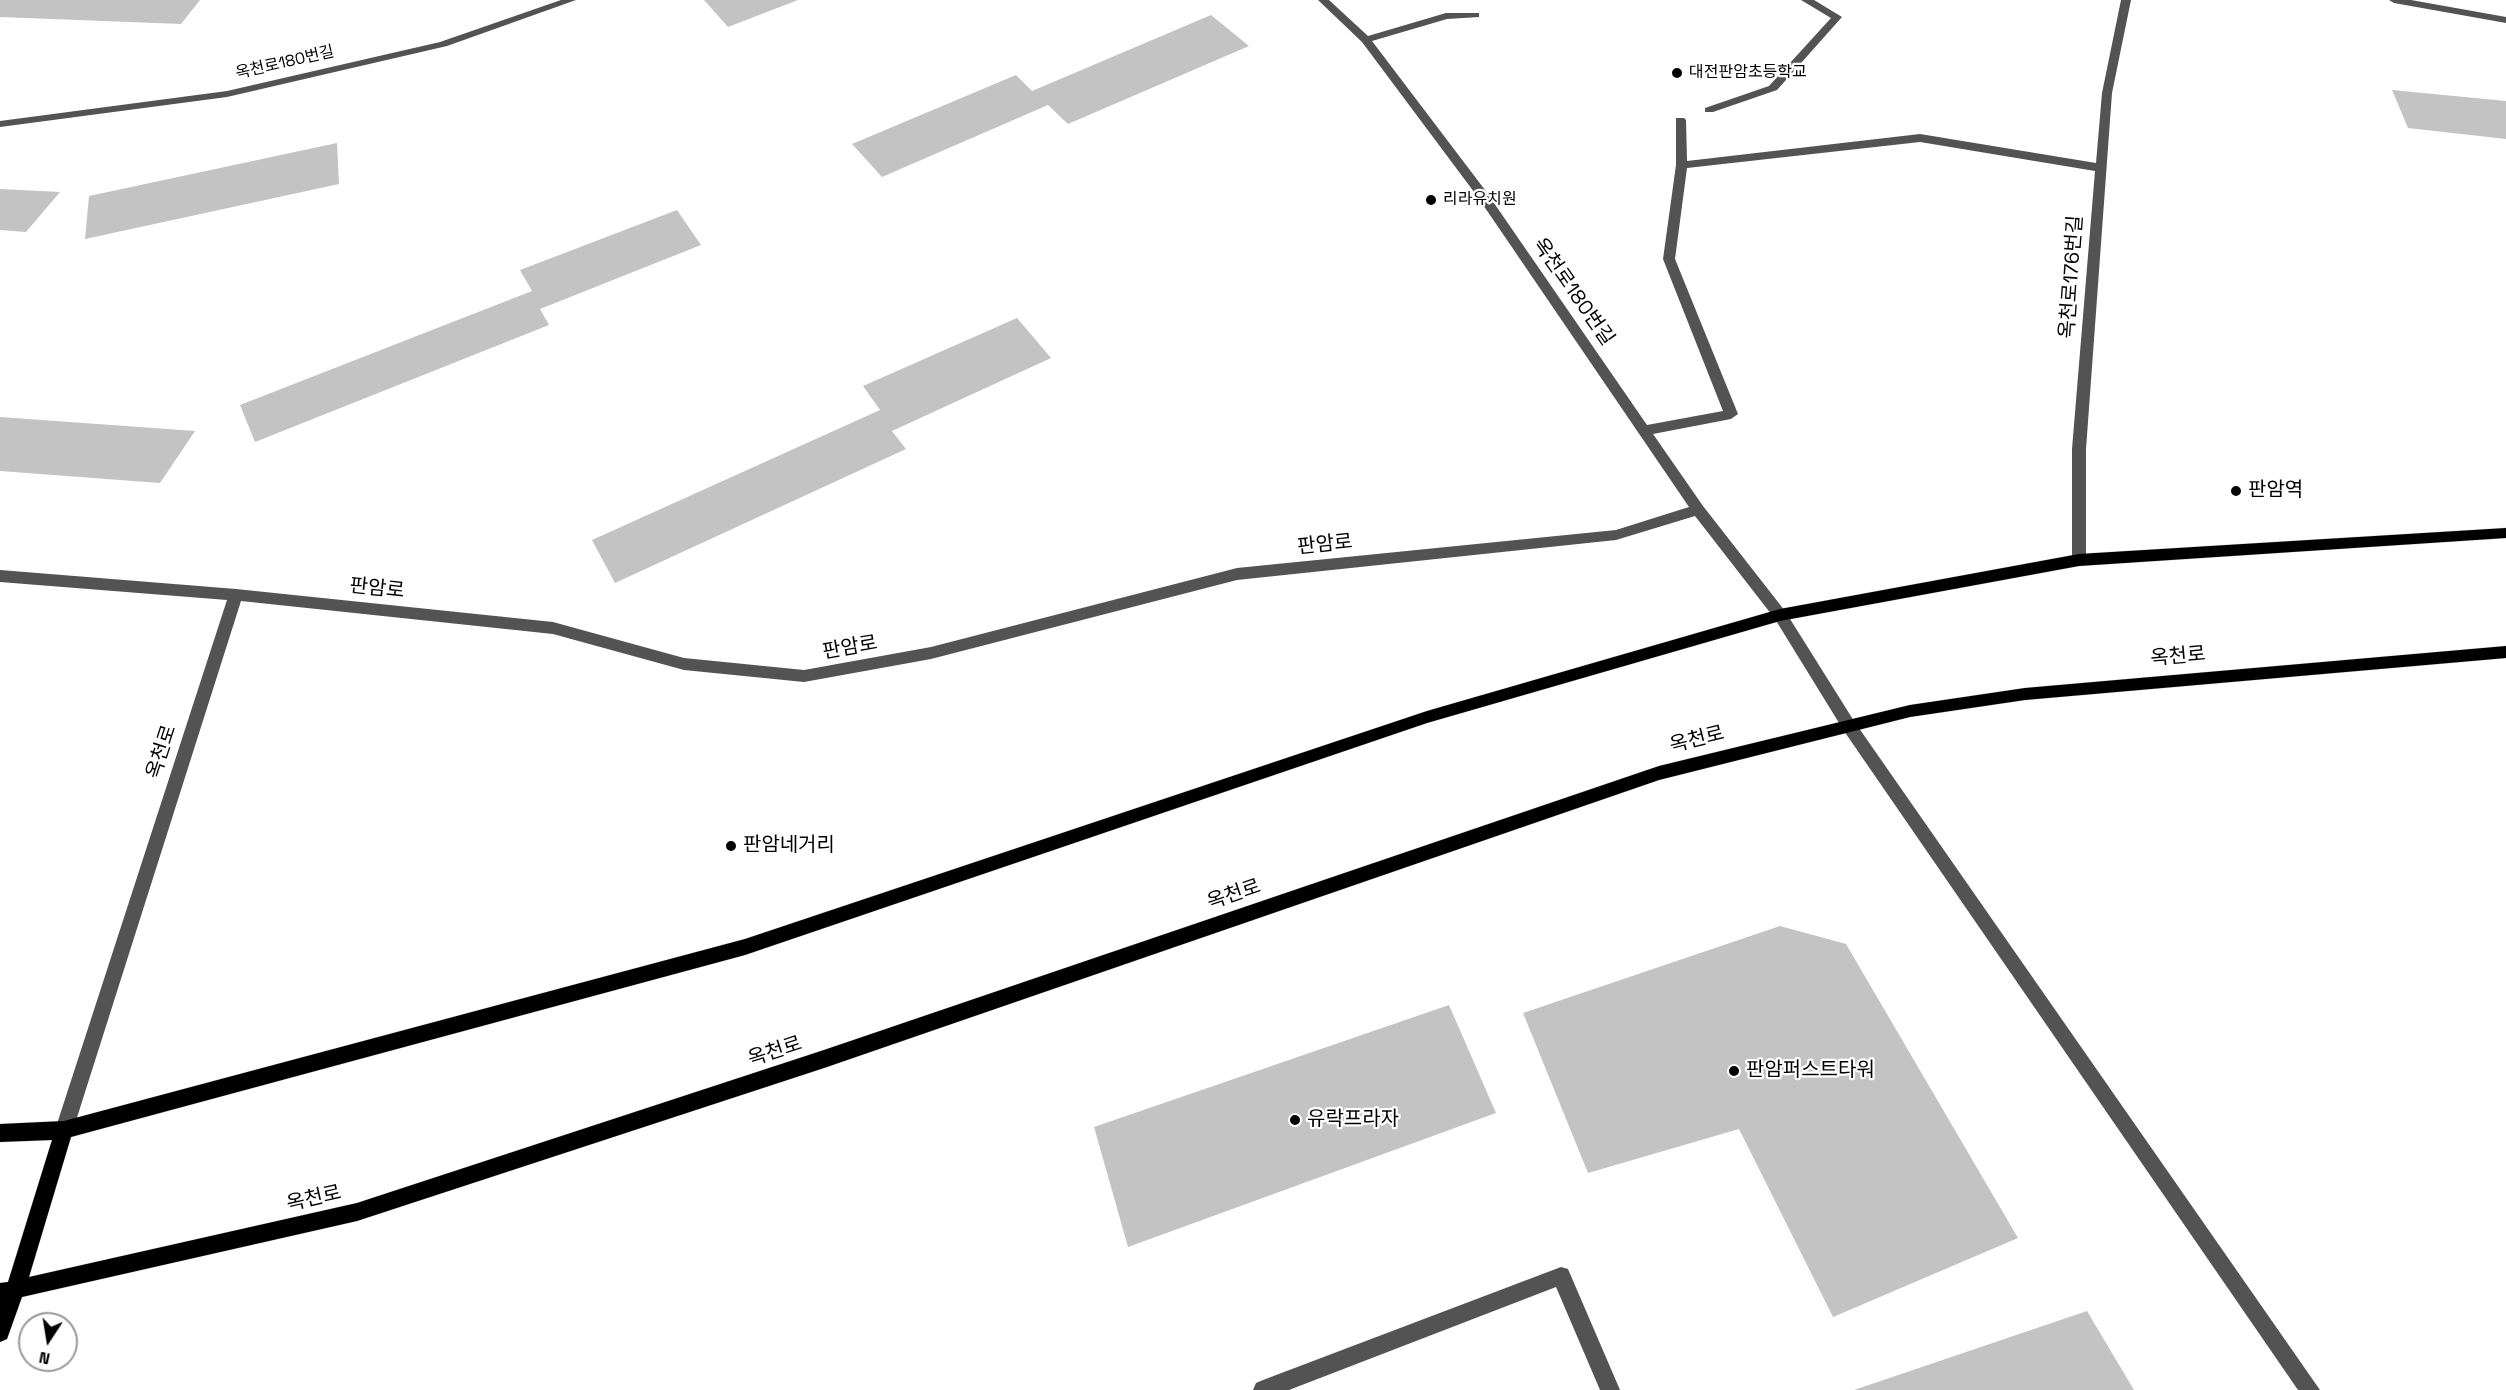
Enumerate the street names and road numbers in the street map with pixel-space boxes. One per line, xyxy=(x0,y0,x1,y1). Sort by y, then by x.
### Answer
street label: 옥천로180번길 xyxy=(234,42,336,84)
street label: 옥천로176번길 xyxy=(2056,214,2088,340)
street label: 옥천로180번길 xyxy=(1527,234,1619,350)
street label: 판암로 xyxy=(1296,530,1354,560)
street label: 판암로 xyxy=(348,574,406,604)
street label: 판암로 xyxy=(821,631,879,665)
street label: 옥천로 xyxy=(2149,643,2207,671)
street label: 옥천로 xyxy=(142,722,182,782)
street label: 옥천로 xyxy=(1667,722,1727,758)
street label: 옥천로 xyxy=(1204,875,1264,915)
street label: 옥천로 xyxy=(745,1032,805,1072)
street label: 옥천로 xyxy=(284,1181,344,1217)

